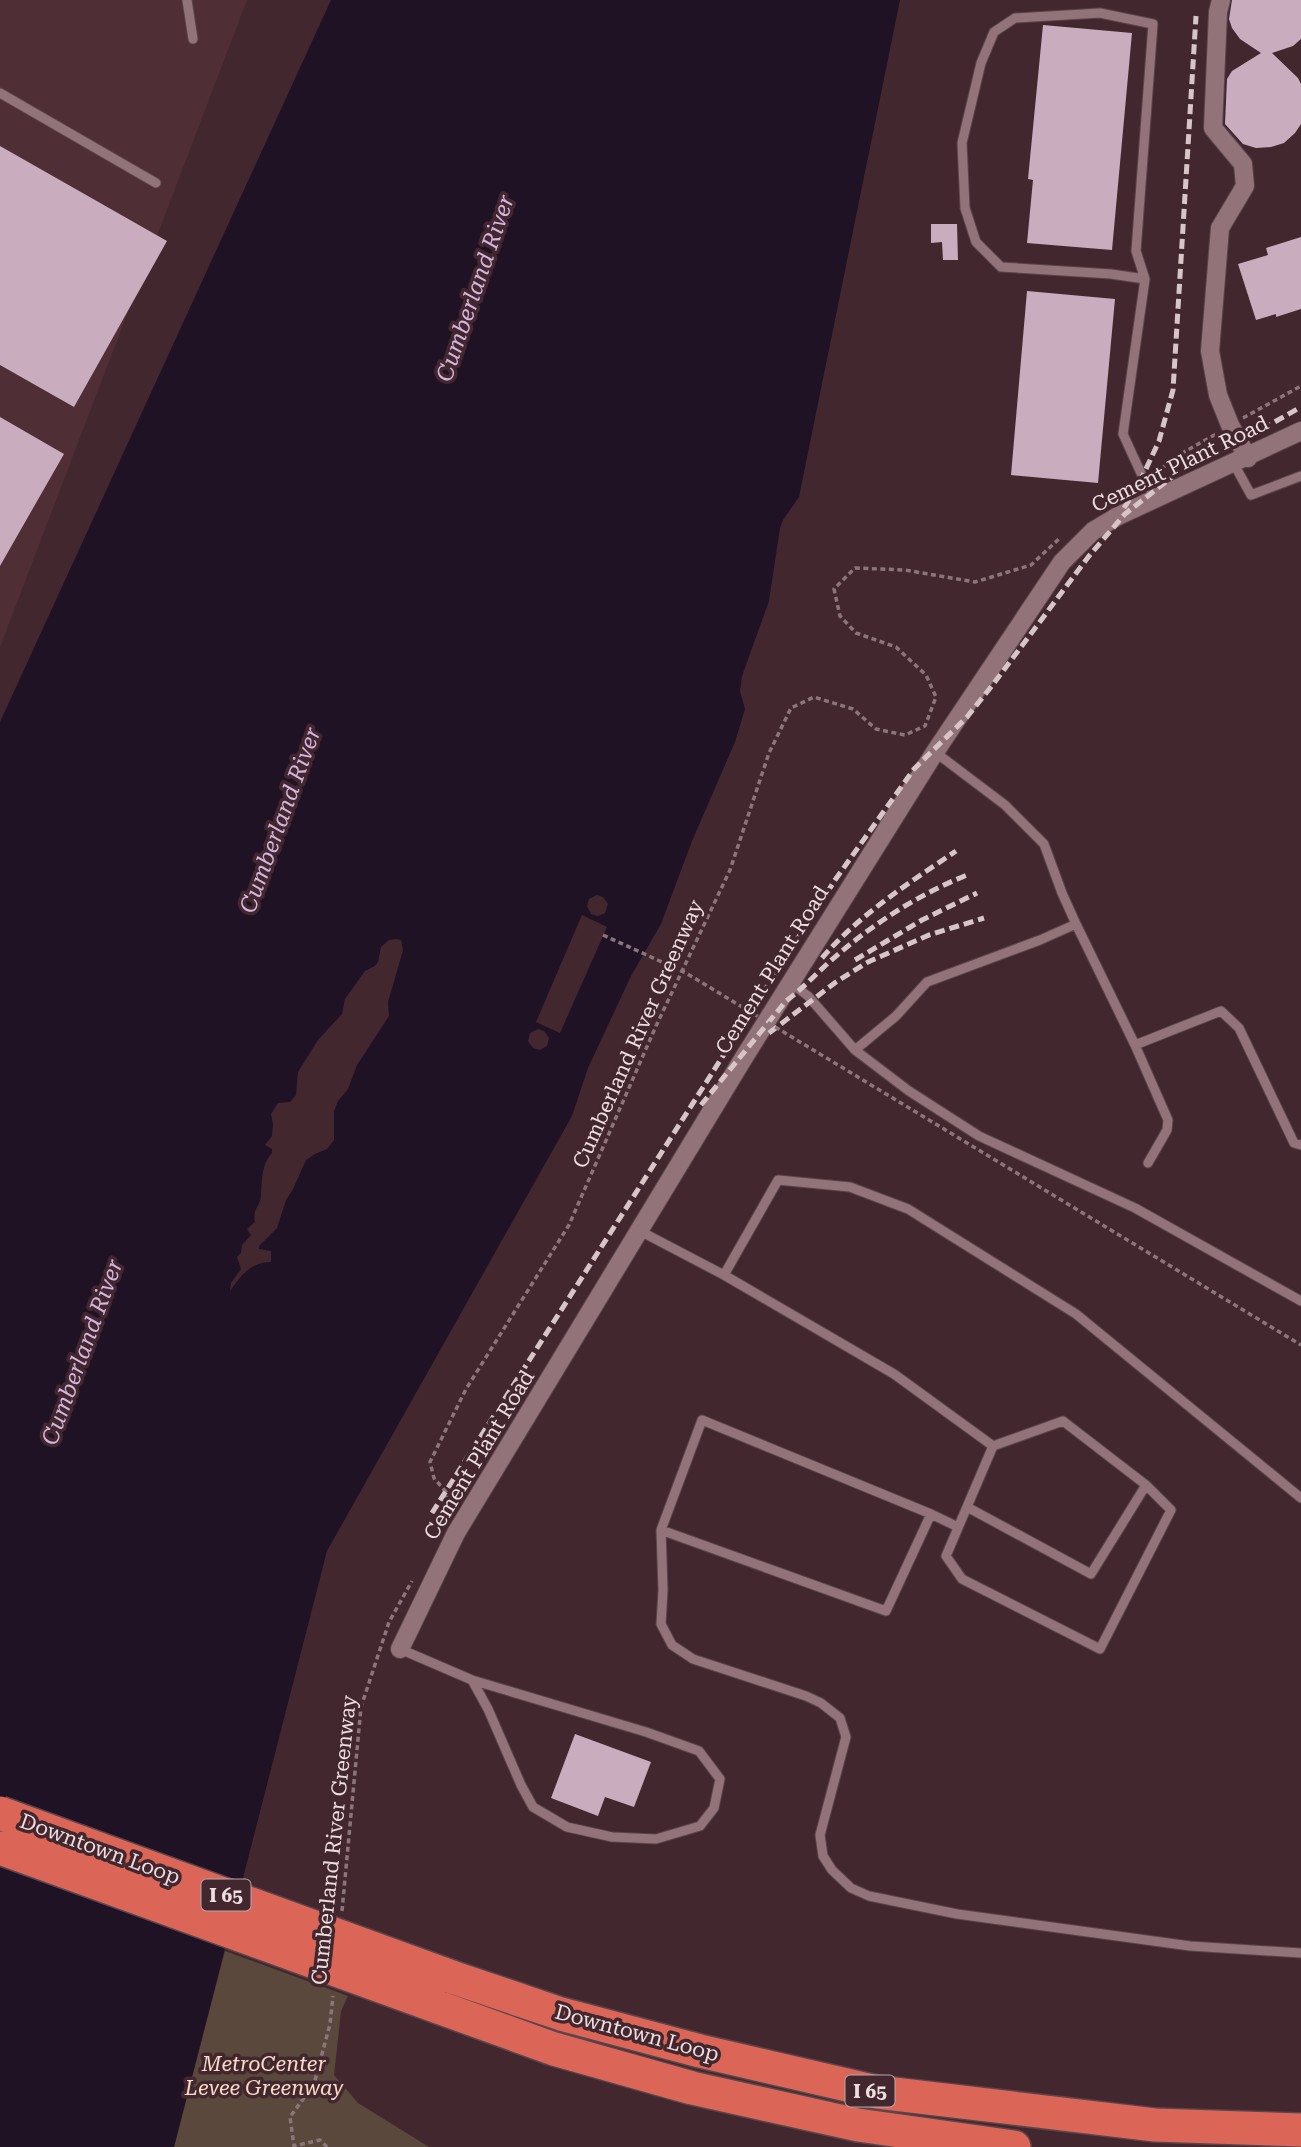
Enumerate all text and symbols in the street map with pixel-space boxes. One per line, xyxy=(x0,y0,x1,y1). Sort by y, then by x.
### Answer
water label: Cumberland River xyxy=(431,191,520,385)
street label: Cement Plant Road xyxy=(1088,411,1273,517)
water label: Cumberland River xyxy=(234,723,327,917)
street label: Cement Plant Road xyxy=(711,881,834,1058)
street label: Cumberland River Greenway xyxy=(568,896,708,1172)
water label: Cumberland River xyxy=(36,1255,129,1449)
street label: Cement Plant Road xyxy=(419,1365,539,1544)
street label: Cumberland River Greenway xyxy=(307,1693,361,1986)
street label: Downtown Loop xyxy=(17,1809,183,1889)
road number: I 65 xyxy=(202,1880,250,1910)
street label: Downtown Loop xyxy=(552,2000,722,2066)
park label: MetroCenter Levee Greenway xyxy=(184,2052,344,2100)
road number: I 65 xyxy=(846,2076,894,2106)

